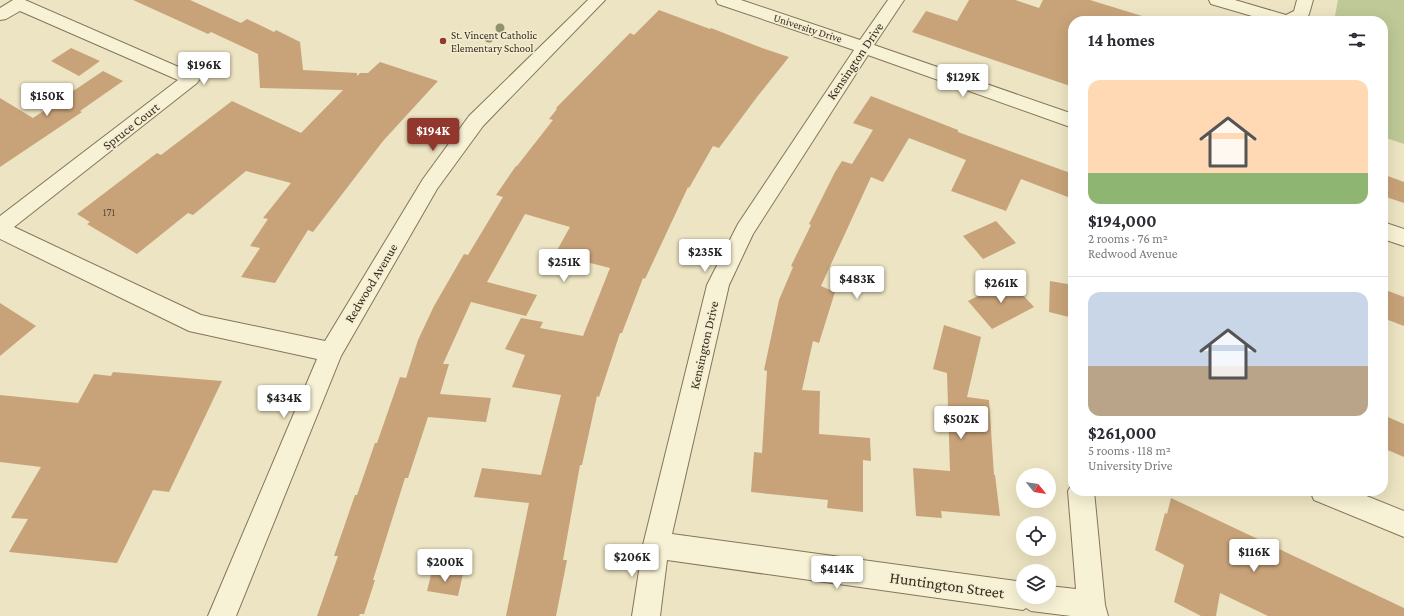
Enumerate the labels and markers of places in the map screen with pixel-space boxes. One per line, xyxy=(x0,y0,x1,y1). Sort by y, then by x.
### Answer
place label: St. Vincent Catholic Elementary School xyxy=(451,29,538,55)
marker: St. Vincent Catholic Elementary School xyxy=(438,36,448,46)
pin: $196K xyxy=(176,52,232,86)
pin: $129K xyxy=(935,64,991,98)
pin: $150K xyxy=(19,83,75,117)
pin: $194K xyxy=(405,118,461,152)
pin: $235K xyxy=(677,239,733,273)
pin: $251K xyxy=(536,249,592,283)
pin: $483K xyxy=(829,266,885,300)
pin: $261K xyxy=(973,270,1029,304)
pin: $434K xyxy=(256,385,312,419)
pin: $502K xyxy=(933,406,989,440)
pin: $116K xyxy=(1226,539,1282,573)
pin: $206K xyxy=(604,544,660,578)
pin: $200K xyxy=(417,549,473,583)
pin: $414K xyxy=(809,556,865,590)

